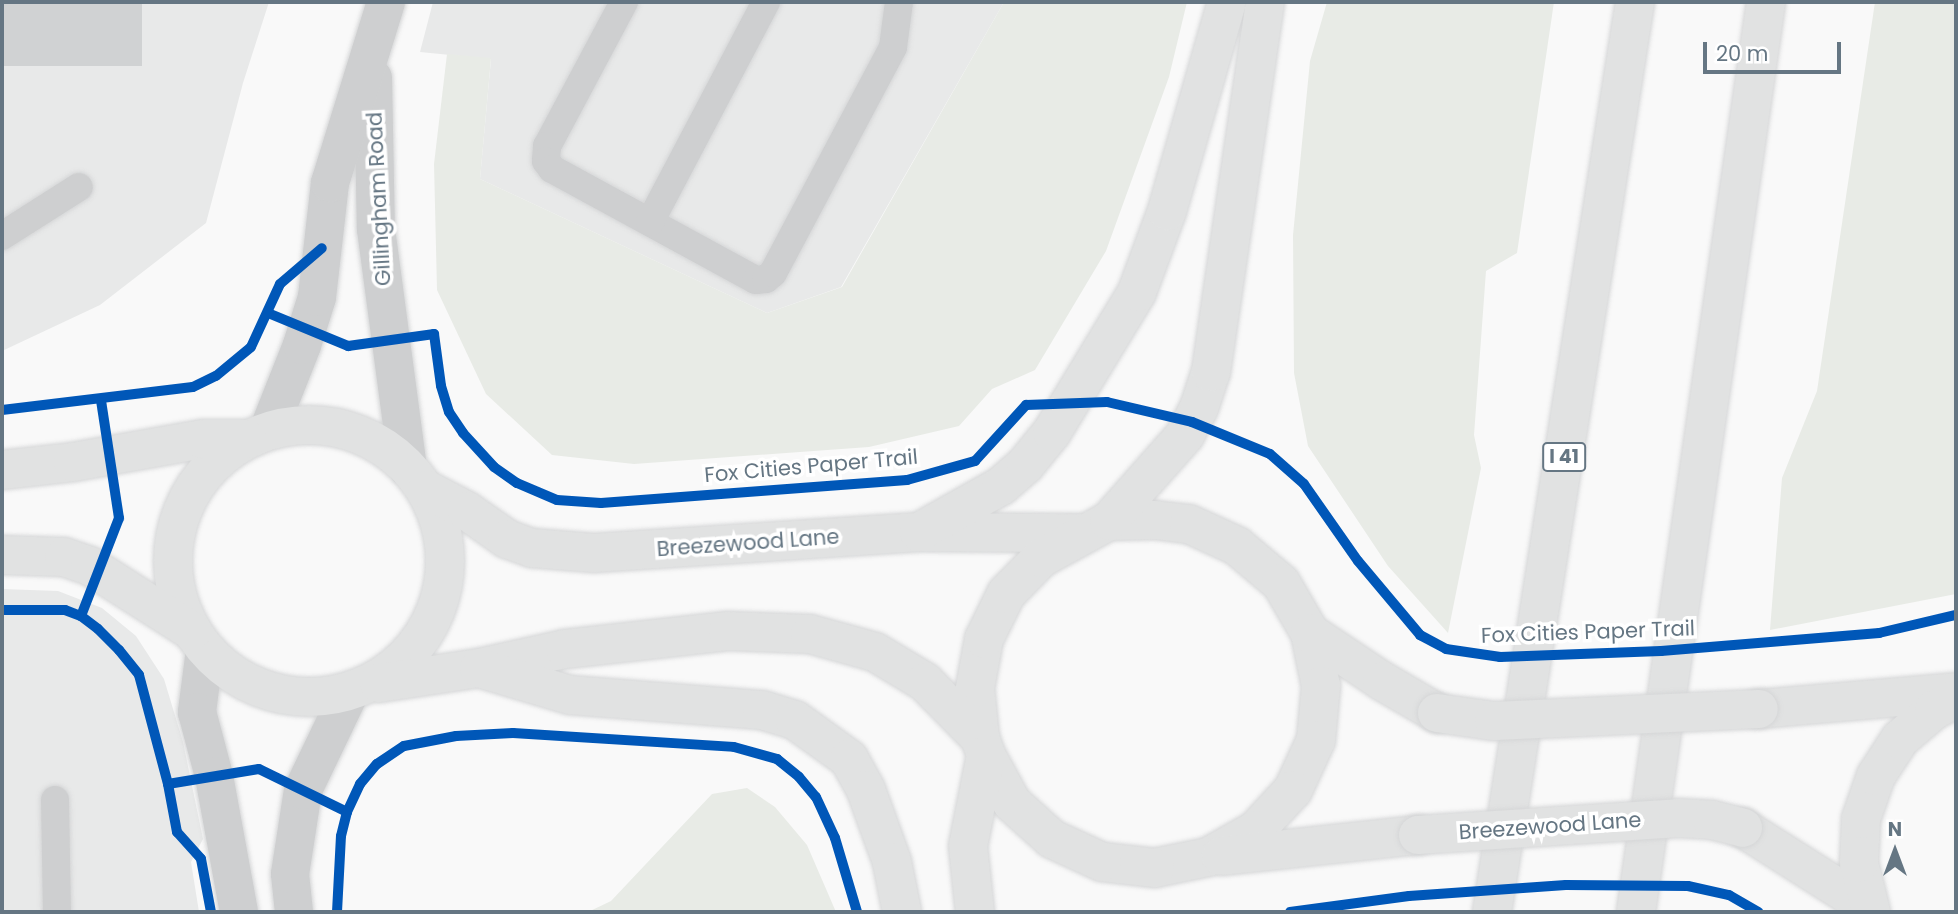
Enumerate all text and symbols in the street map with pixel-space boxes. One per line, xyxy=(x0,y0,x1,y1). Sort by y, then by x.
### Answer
scale bar xyxy=(1706,28,1844,72)
text: 20 m xyxy=(1716,39,1769,68)
street label: Gillingham Road xyxy=(362,111,396,287)
road number: I 41 xyxy=(1541,442,1587,472)
street label: Fox Cities Paper Trail xyxy=(703,444,919,488)
street label: Breezewood Lane xyxy=(656,524,840,562)
street label: Fox Cities Paper Trail xyxy=(1481,616,1695,648)
street label: Breezewood Lane xyxy=(1458,807,1642,845)
north arrow xyxy=(1860,816,1930,886)
text: N xyxy=(1888,816,1902,843)

